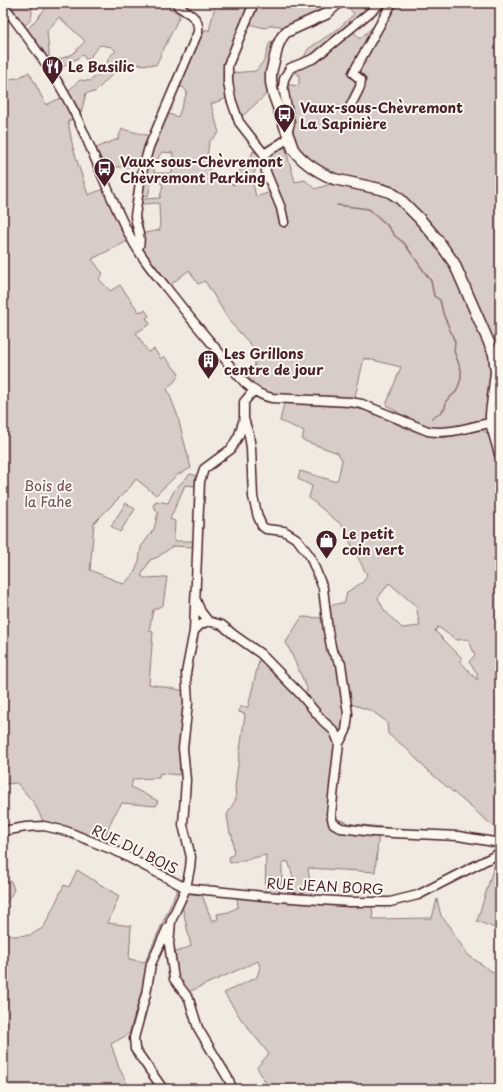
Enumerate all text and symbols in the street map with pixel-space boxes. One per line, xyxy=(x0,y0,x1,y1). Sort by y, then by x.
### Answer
restaurant icon: Le Basilic xyxy=(40,53,66,86)
place label: Le Basilic xyxy=(68,56,135,77)
place label: Vaux-sous-Chèvremont La Sapinière xyxy=(300,97,463,134)
bus stop icon: Vaux-sous-Chèvremont La Sapinière xyxy=(272,102,298,135)
place label: Vaux-sous-Chèvremont Chèvremont Parking xyxy=(120,151,283,188)
bus stop icon: Vaux-sous-Chèvremont Chèvremont Parking xyxy=(92,156,118,189)
place label: Les Grillons centre de jour xyxy=(224,343,324,380)
building icon: Les Grillons centre de jour xyxy=(195,348,221,381)
park label: Bois de la Fahe xyxy=(24,475,73,512)
place label: Le petit coin vert xyxy=(342,523,404,560)
shop icon: Le petit coin vert xyxy=(313,528,339,561)
street label: RUE DU BOIS xyxy=(88,819,182,879)
street label: RUE JEAN BORG xyxy=(266,872,384,900)

